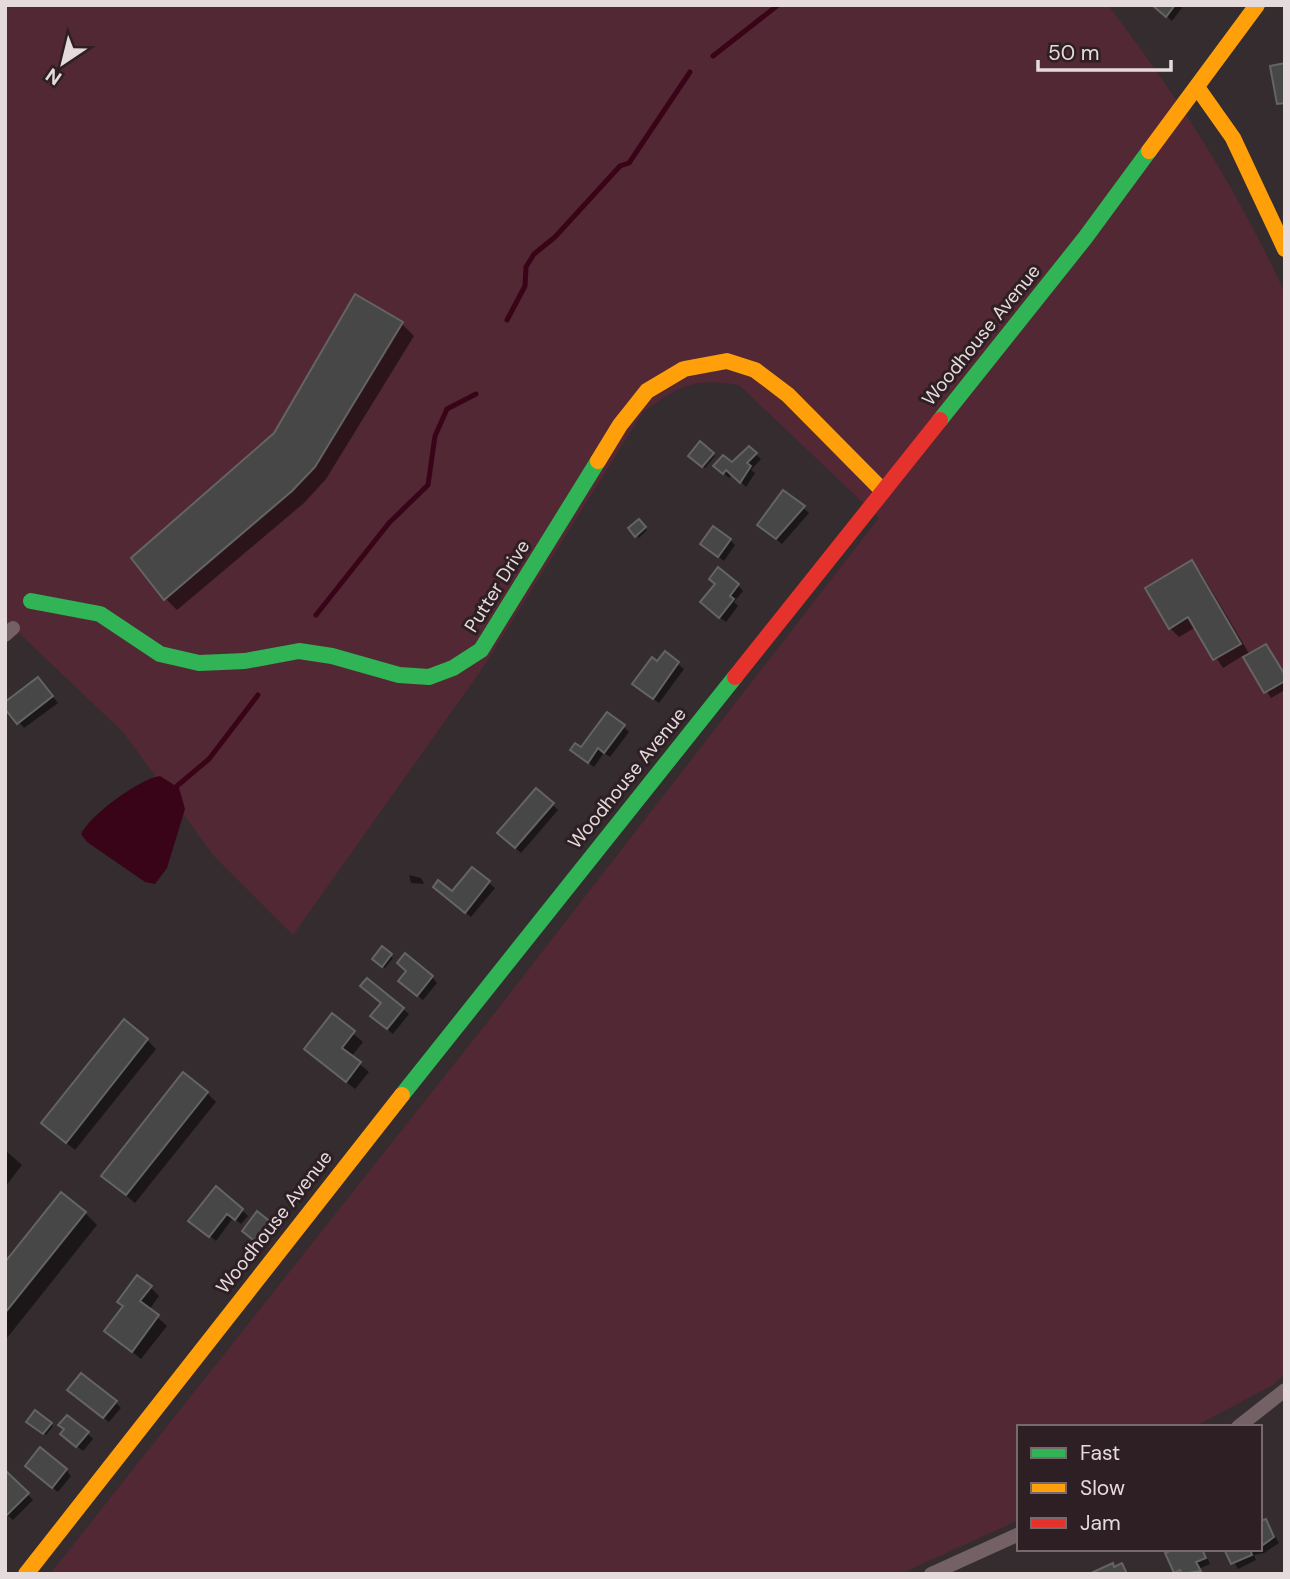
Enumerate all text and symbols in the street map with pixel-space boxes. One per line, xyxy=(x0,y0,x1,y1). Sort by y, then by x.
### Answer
north arrow xyxy=(28,28,98,98)
scale bar xyxy=(1038,28,1171,72)
text: 50 m xyxy=(1048,39,1099,67)
text: N xyxy=(41,62,66,91)
street label: Woodhouse Avenue xyxy=(916,259,1046,411)
street label: Putter Drive xyxy=(459,535,535,637)
street label: Woodhouse Avenue xyxy=(562,702,692,854)
street label: Woodhouse Avenue xyxy=(210,1145,338,1299)
legend xyxy=(1017,1425,1262,1551)
text: Fast xyxy=(1080,1439,1120,1467)
text: Slow xyxy=(1080,1474,1125,1502)
text: Jam xyxy=(1080,1509,1121,1537)

